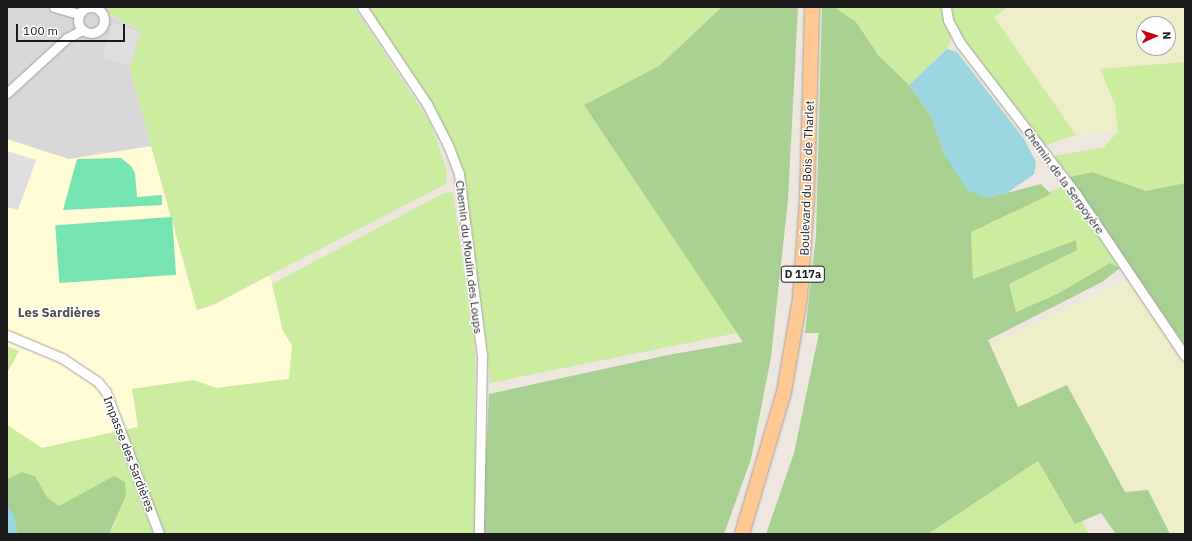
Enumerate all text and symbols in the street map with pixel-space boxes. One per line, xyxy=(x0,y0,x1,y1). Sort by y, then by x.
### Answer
scale bar xyxy=(18,16,127,42)
north arrow xyxy=(1136,16,1176,56)
text: 100 m xyxy=(23,23,58,38)
text: N xyxy=(1160,31,1174,40)
street label: Boulevard du Bois de Tharlet xyxy=(797,100,817,256)
street label: Chemin de la Serpoyère xyxy=(1021,125,1107,237)
street label: Chemin du Moulin des Loups xyxy=(452,180,486,334)
road number: D 117a xyxy=(780,265,826,283)
district label: Les Sardières xyxy=(18,305,100,321)
street label: Impasse des Sardières xyxy=(100,394,158,514)

